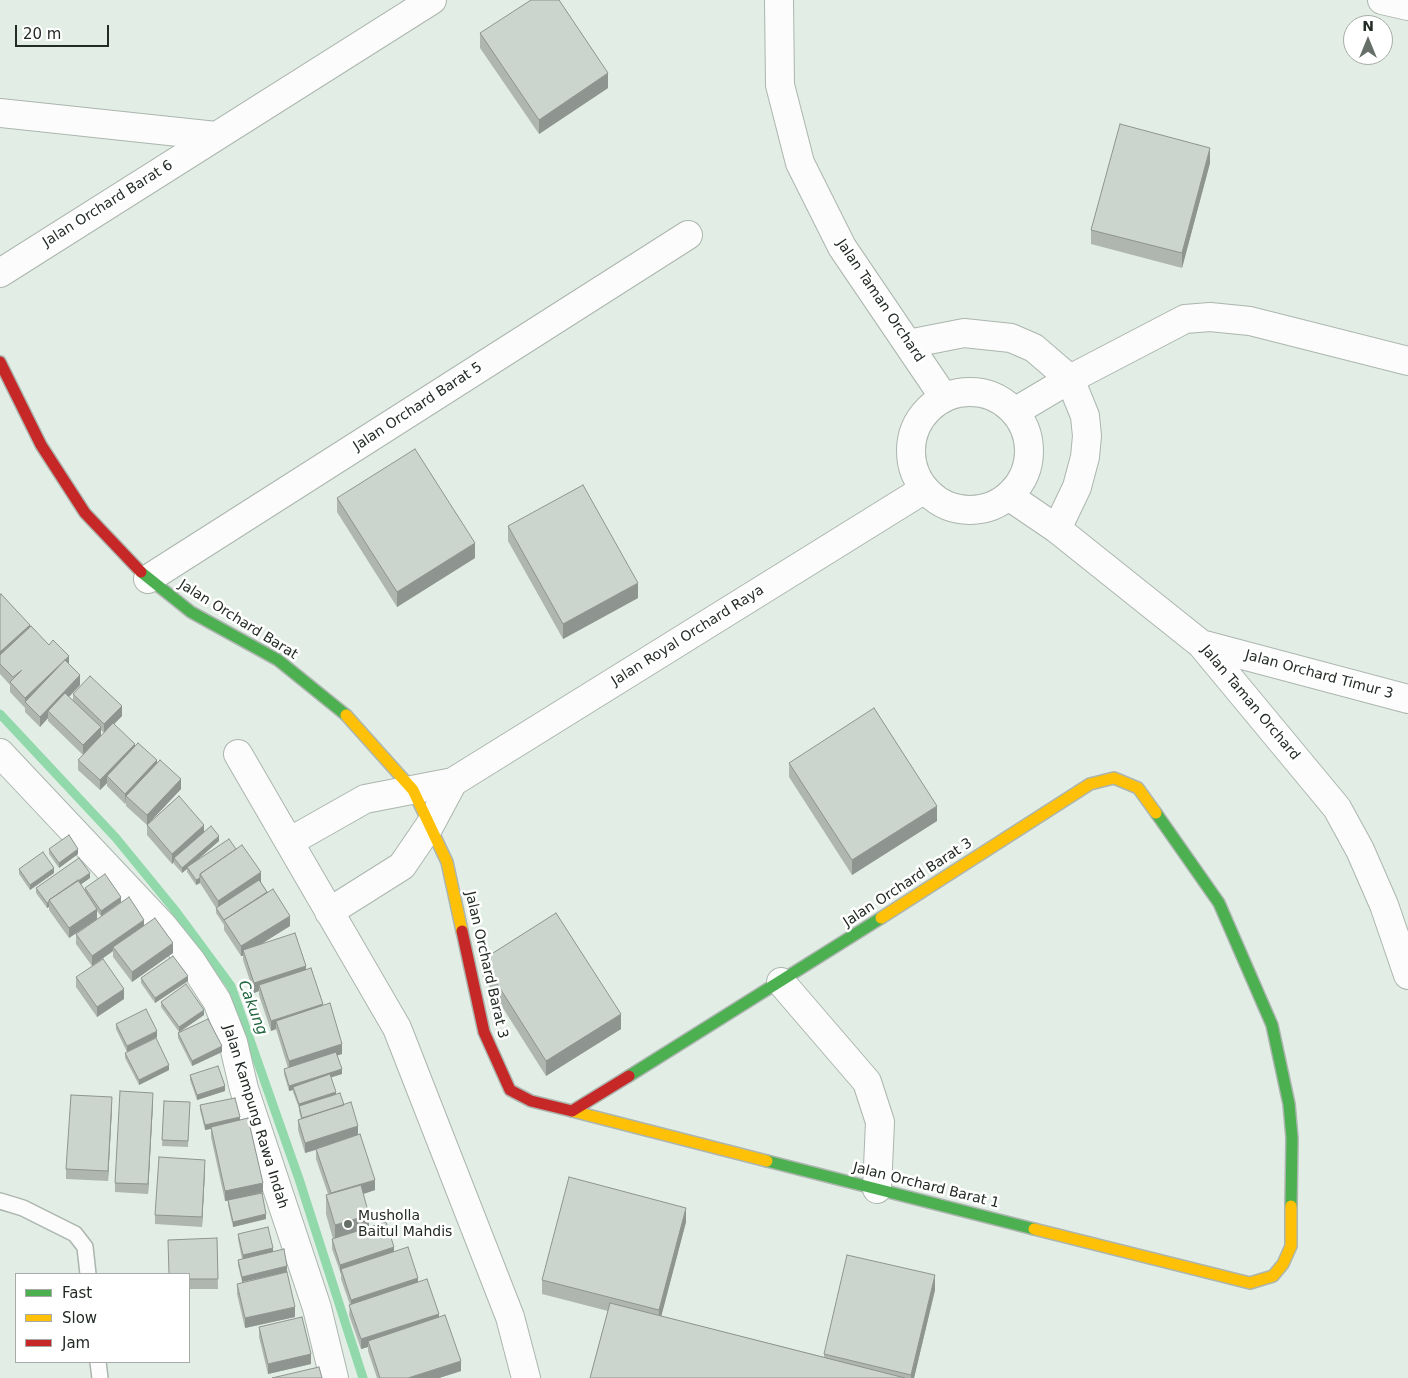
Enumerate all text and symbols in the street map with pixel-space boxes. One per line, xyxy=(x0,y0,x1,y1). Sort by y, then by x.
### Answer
scale bar xyxy=(18,15,111,47)
north arrow xyxy=(1343,15,1393,65)
text: N xyxy=(1362,18,1374,34)
text: 20 m xyxy=(23,25,61,43)
street label: Jalan Orchard Barat 6 xyxy=(40,157,176,251)
street label: Jalan Taman Orchard xyxy=(833,236,927,366)
street label: Jalan Orchard Barat 5 xyxy=(350,359,486,455)
street label: Jalan Orchard Barat xyxy=(175,577,301,663)
street label: Jalan Royal Orchard Raya xyxy=(609,582,767,690)
street label: Jalan Taman Orchard xyxy=(1197,642,1303,764)
street label: Jalan Orchard Timur 3 xyxy=(1243,647,1395,703)
street label: Jalan Orchard Barat 3 xyxy=(840,835,976,931)
street label: Jalan Orchard Barat 3 xyxy=(461,890,511,1040)
water label: Cakung xyxy=(233,978,271,1038)
street label: Jalan Kampung Rawa Indah xyxy=(219,1023,291,1211)
street label: Jalan Orchard Barat 1 xyxy=(851,1160,1001,1212)
place label: Musholla Baitul Mahdis xyxy=(358,1208,452,1240)
marker: Musholla Baitul Mahdis xyxy=(342,1218,354,1230)
legend xyxy=(15,1273,190,1363)
text: Fast xyxy=(62,1284,92,1302)
text: Slow xyxy=(62,1309,97,1327)
text: Jam xyxy=(62,1334,90,1352)

